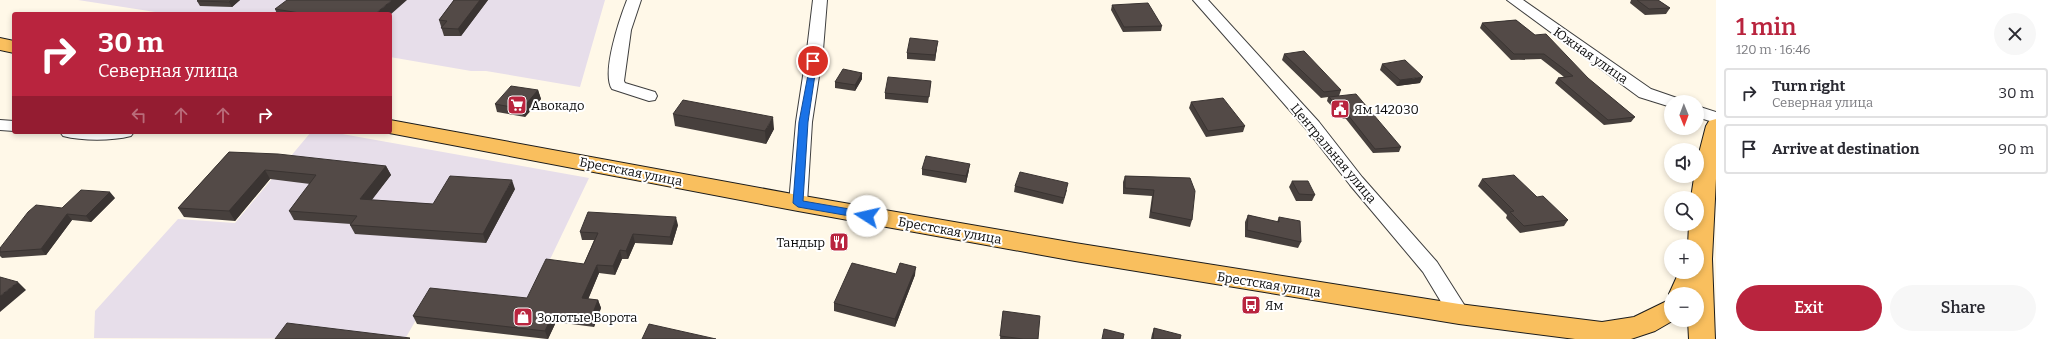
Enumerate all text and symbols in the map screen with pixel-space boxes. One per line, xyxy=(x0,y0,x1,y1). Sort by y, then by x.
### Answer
text: 1 min xyxy=(1736,13,1796,41)
button: close xyxy=(1994,13,2036,55)
street label: Южная улица xyxy=(1551,24,1631,87)
text: 30 m xyxy=(98,26,164,59)
icon: right xyxy=(32,28,84,80)
text: 120 m · 16:46 xyxy=(1736,42,1811,57)
pin xyxy=(796,44,830,78)
icon: arrive xyxy=(802,50,824,72)
text: Северная улица xyxy=(98,60,238,82)
text: Turn right xyxy=(1772,77,1845,95)
icon: right xyxy=(1738,82,1760,104)
text: 30 m xyxy=(1999,84,2034,102)
supermarket icon: Авокадо xyxy=(506,94,528,116)
north arrow xyxy=(1664,95,1704,135)
map controls xyxy=(1664,95,1704,327)
text: Северная улица xyxy=(1772,95,1873,110)
place label: Авокадо xyxy=(531,98,584,113)
public building icon: Ям 142030 xyxy=(1329,98,1351,120)
street label: Центральная улица xyxy=(1288,101,1380,206)
place label: Ям 142030 xyxy=(1354,102,1419,117)
icon: left xyxy=(128,104,150,126)
icon: ahead xyxy=(170,104,192,126)
icon: ahead xyxy=(212,104,234,126)
icon: right xyxy=(254,104,276,126)
icon: arrive xyxy=(1738,138,1760,160)
text: Arrive at destination xyxy=(1772,140,1919,158)
text: 90 m xyxy=(1998,140,2034,158)
button: sound xyxy=(1664,143,1704,183)
street label: Брестская улица xyxy=(578,154,684,189)
button: search xyxy=(1664,191,1704,231)
position arrow xyxy=(846,195,888,237)
street label: Брестская улица xyxy=(897,214,1003,247)
restaurant icon: Тандыр xyxy=(828,231,850,253)
place label: Тандыр xyxy=(776,235,825,250)
button: + xyxy=(1664,239,1704,279)
street label: Брестская улица xyxy=(1216,269,1322,300)
button: Exit xyxy=(1736,285,1882,331)
button: Share xyxy=(1890,285,2036,331)
button: − xyxy=(1664,287,1704,327)
bus stop icon: Ям xyxy=(1240,294,1262,316)
place label: Ям xyxy=(1265,298,1283,313)
shop icon: Золотые Ворота xyxy=(512,306,534,328)
place label: Золотые Ворота xyxy=(537,310,637,325)

